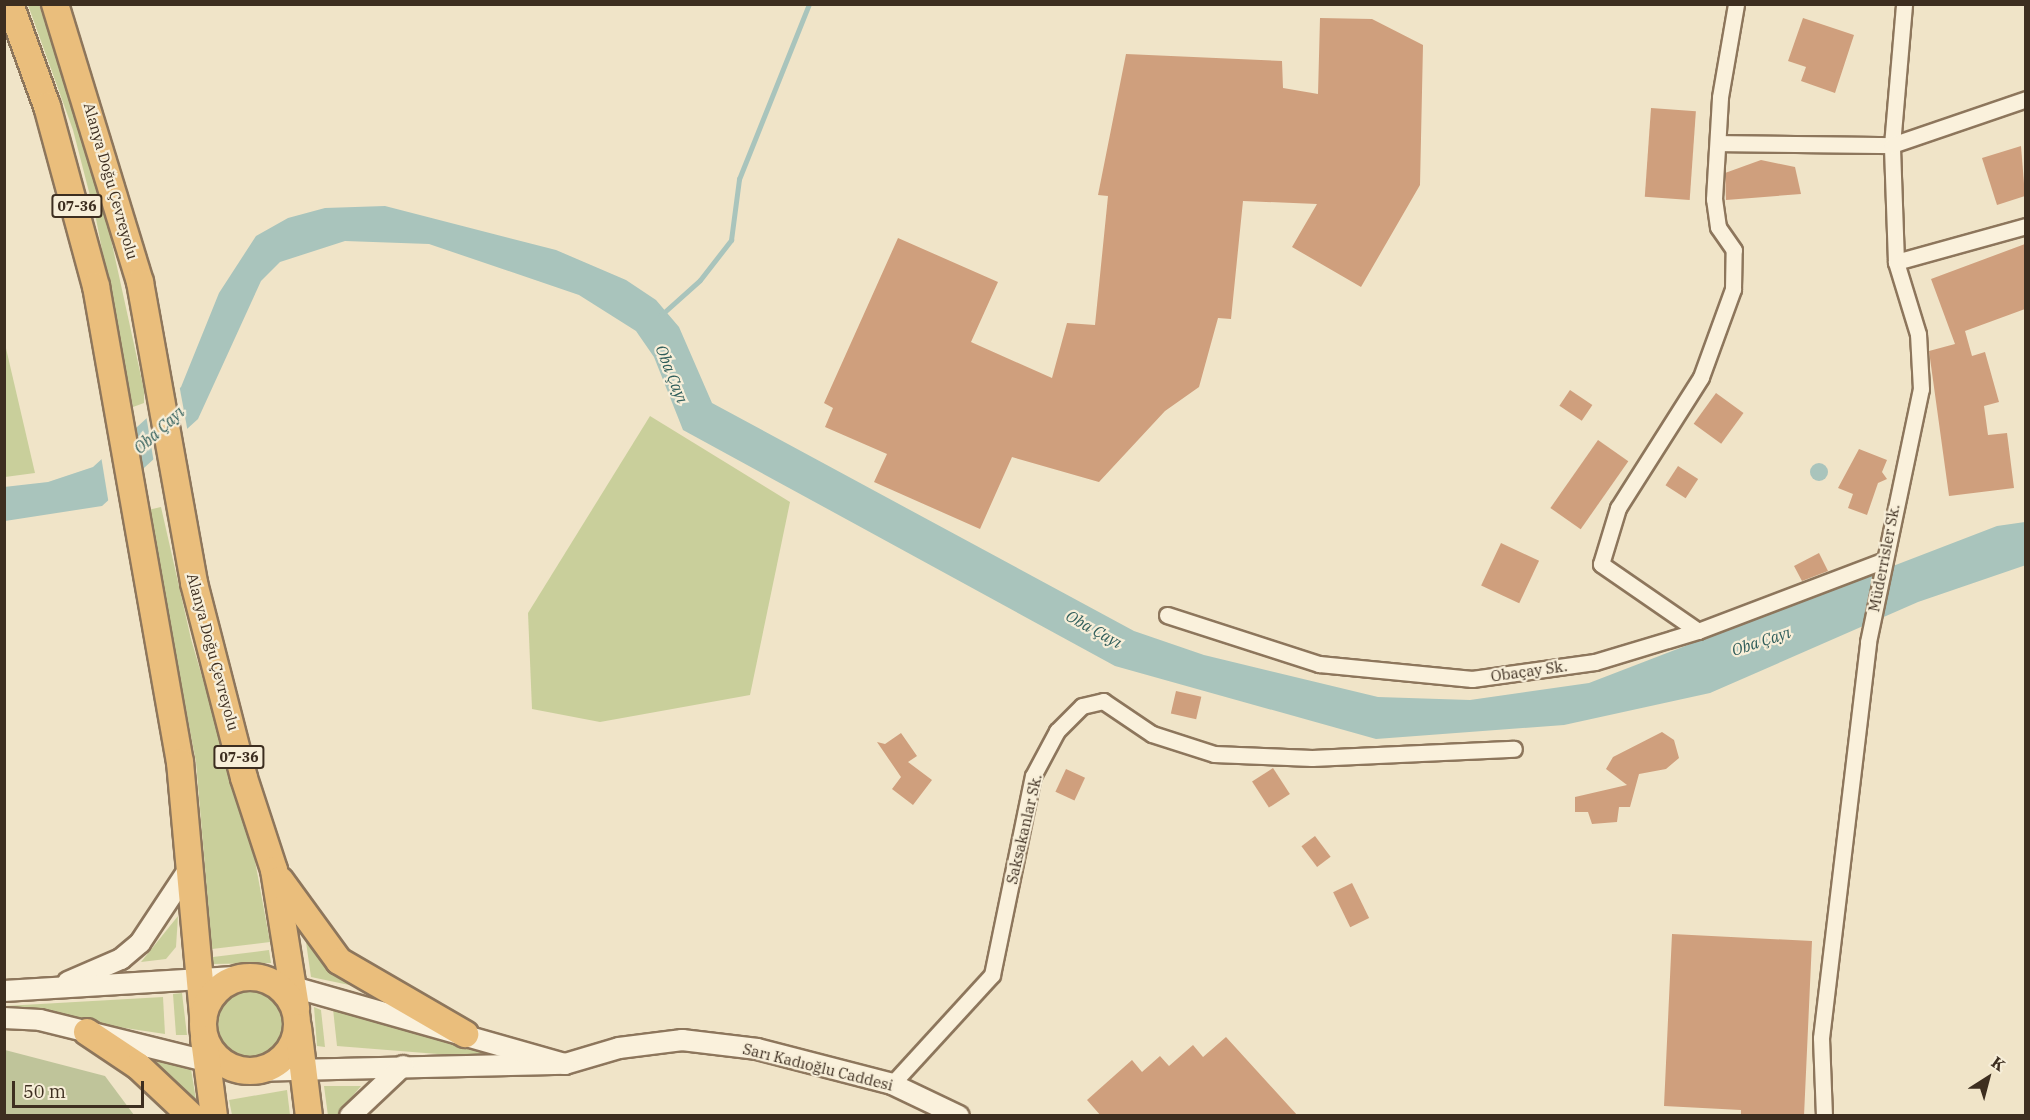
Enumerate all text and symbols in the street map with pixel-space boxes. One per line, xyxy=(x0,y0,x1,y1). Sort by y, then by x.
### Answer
street label: Alanya Doğu Çevreyolu xyxy=(80,101,142,261)
road number: 07-36 xyxy=(50,195,104,217)
water label: Oba Çayı xyxy=(652,342,692,406)
water label: Oba Çayı xyxy=(130,402,188,458)
street label: Müderrisler Sk. xyxy=(1865,503,1903,613)
street label: Alanya Doğu Çevreyolu xyxy=(183,571,243,733)
water label: Oba Çayı xyxy=(1063,606,1125,652)
water label: Oba Çayı xyxy=(1729,622,1793,660)
street label: Obaçay Sk. xyxy=(1490,657,1568,685)
road number: 07-36 xyxy=(212,746,266,768)
street label: Saksakanlar Sk. xyxy=(1003,772,1045,886)
street label: Sarı Kadıoğlu Caddesi xyxy=(741,1040,895,1094)
north arrow xyxy=(1958,1048,2018,1108)
text: K xyxy=(1988,1052,2009,1075)
scale bar xyxy=(15,1069,147,1107)
text: 50 m xyxy=(23,1080,66,1103)

